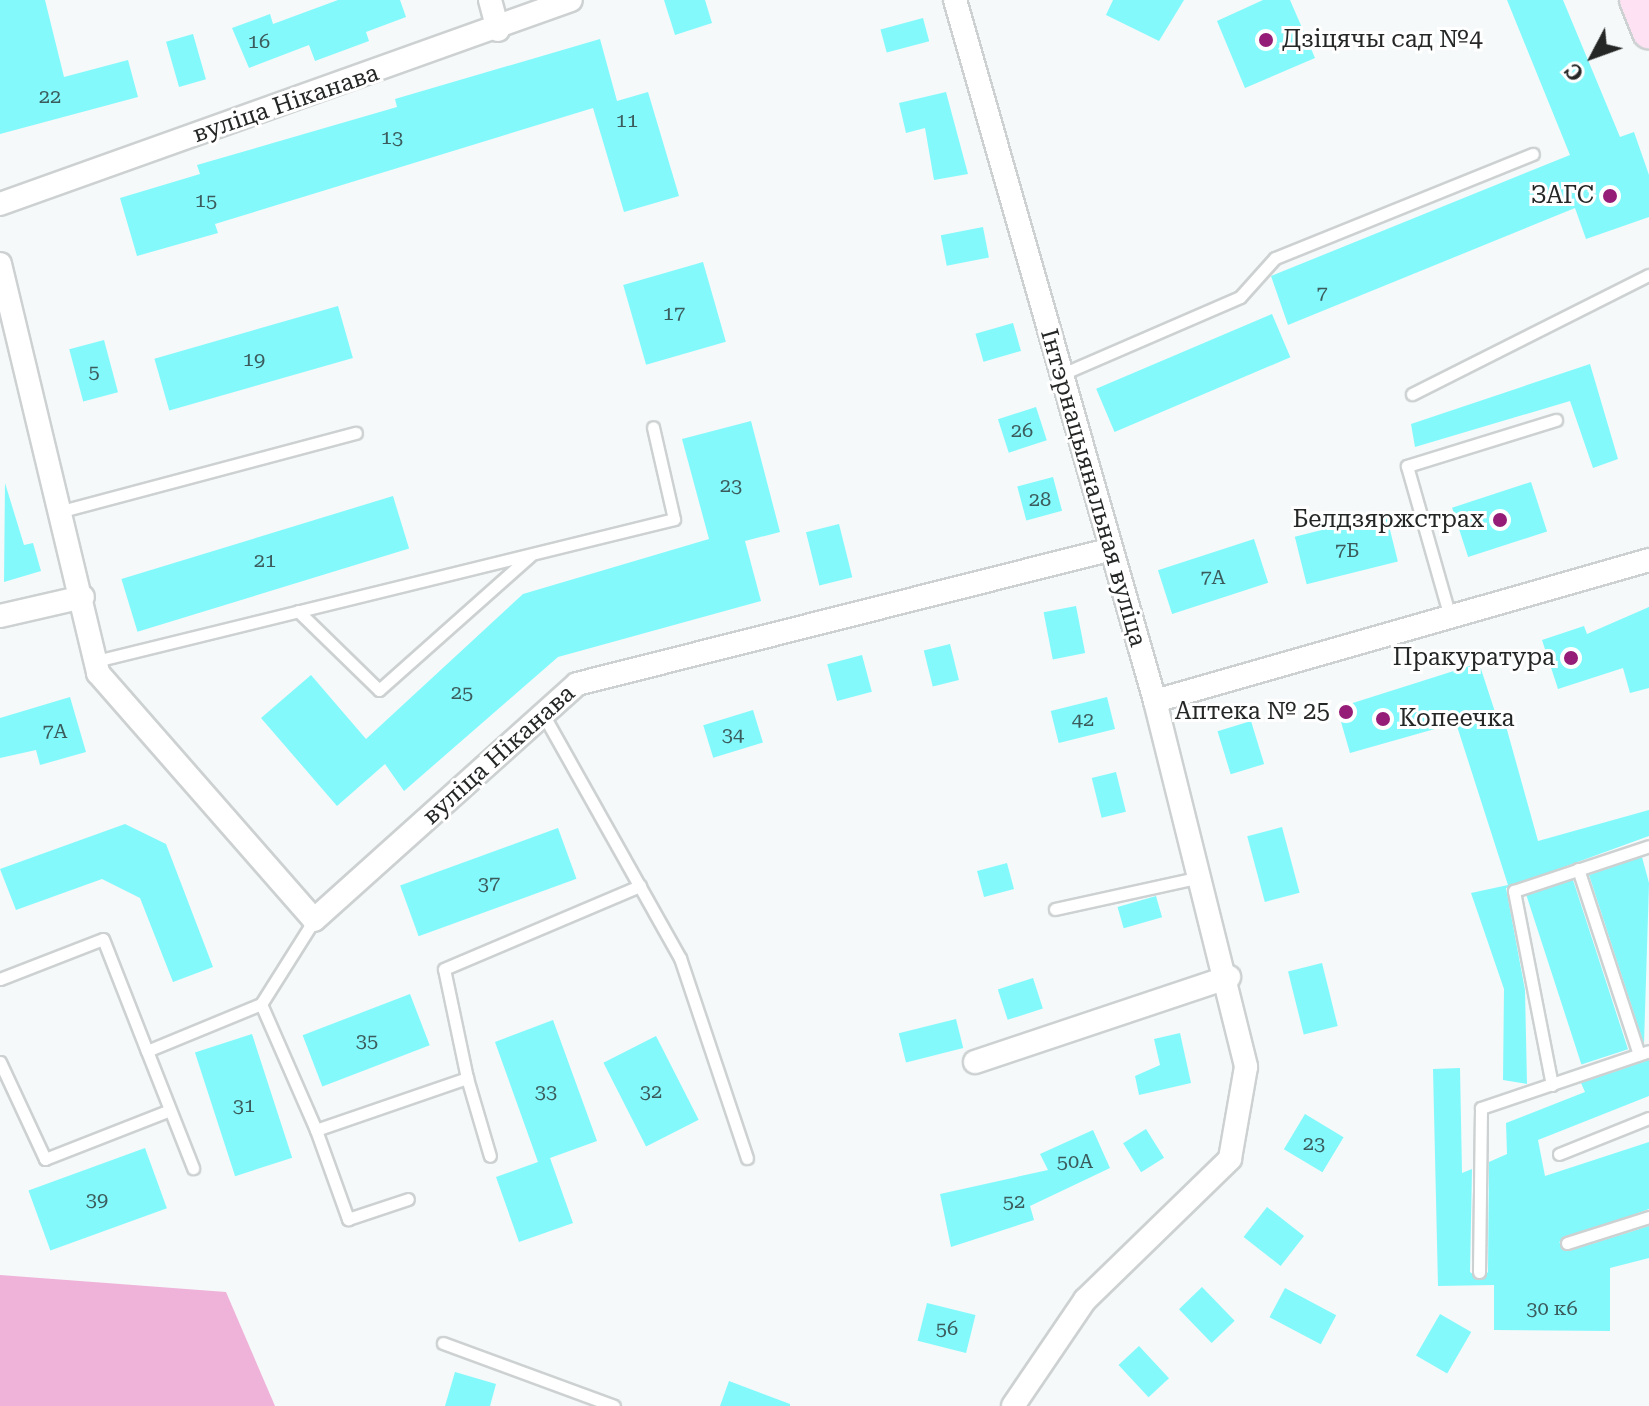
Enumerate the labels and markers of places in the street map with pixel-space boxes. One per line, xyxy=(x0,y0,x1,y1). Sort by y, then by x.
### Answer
place label: Дзіцячы сад №4 xyxy=(1282,26,1483,54)
marker: Дзіцячы сад №4 xyxy=(1257,31,1275,49)
place label: ЗАГС xyxy=(1530,182,1594,210)
marker: ЗАГС xyxy=(1601,187,1619,205)
place label: Белдзяржстрах xyxy=(1293,506,1484,534)
marker: Белдзяржстрах xyxy=(1491,511,1509,529)
place label: Пракуратура xyxy=(1393,644,1555,672)
marker: Пракуратура xyxy=(1562,649,1580,667)
place label: Аптека № 25 xyxy=(1175,698,1330,726)
marker: Аптека № 25 xyxy=(1337,703,1355,721)
place label: Копеечка xyxy=(1399,705,1514,733)
marker: Копеечка xyxy=(1374,710,1392,728)

